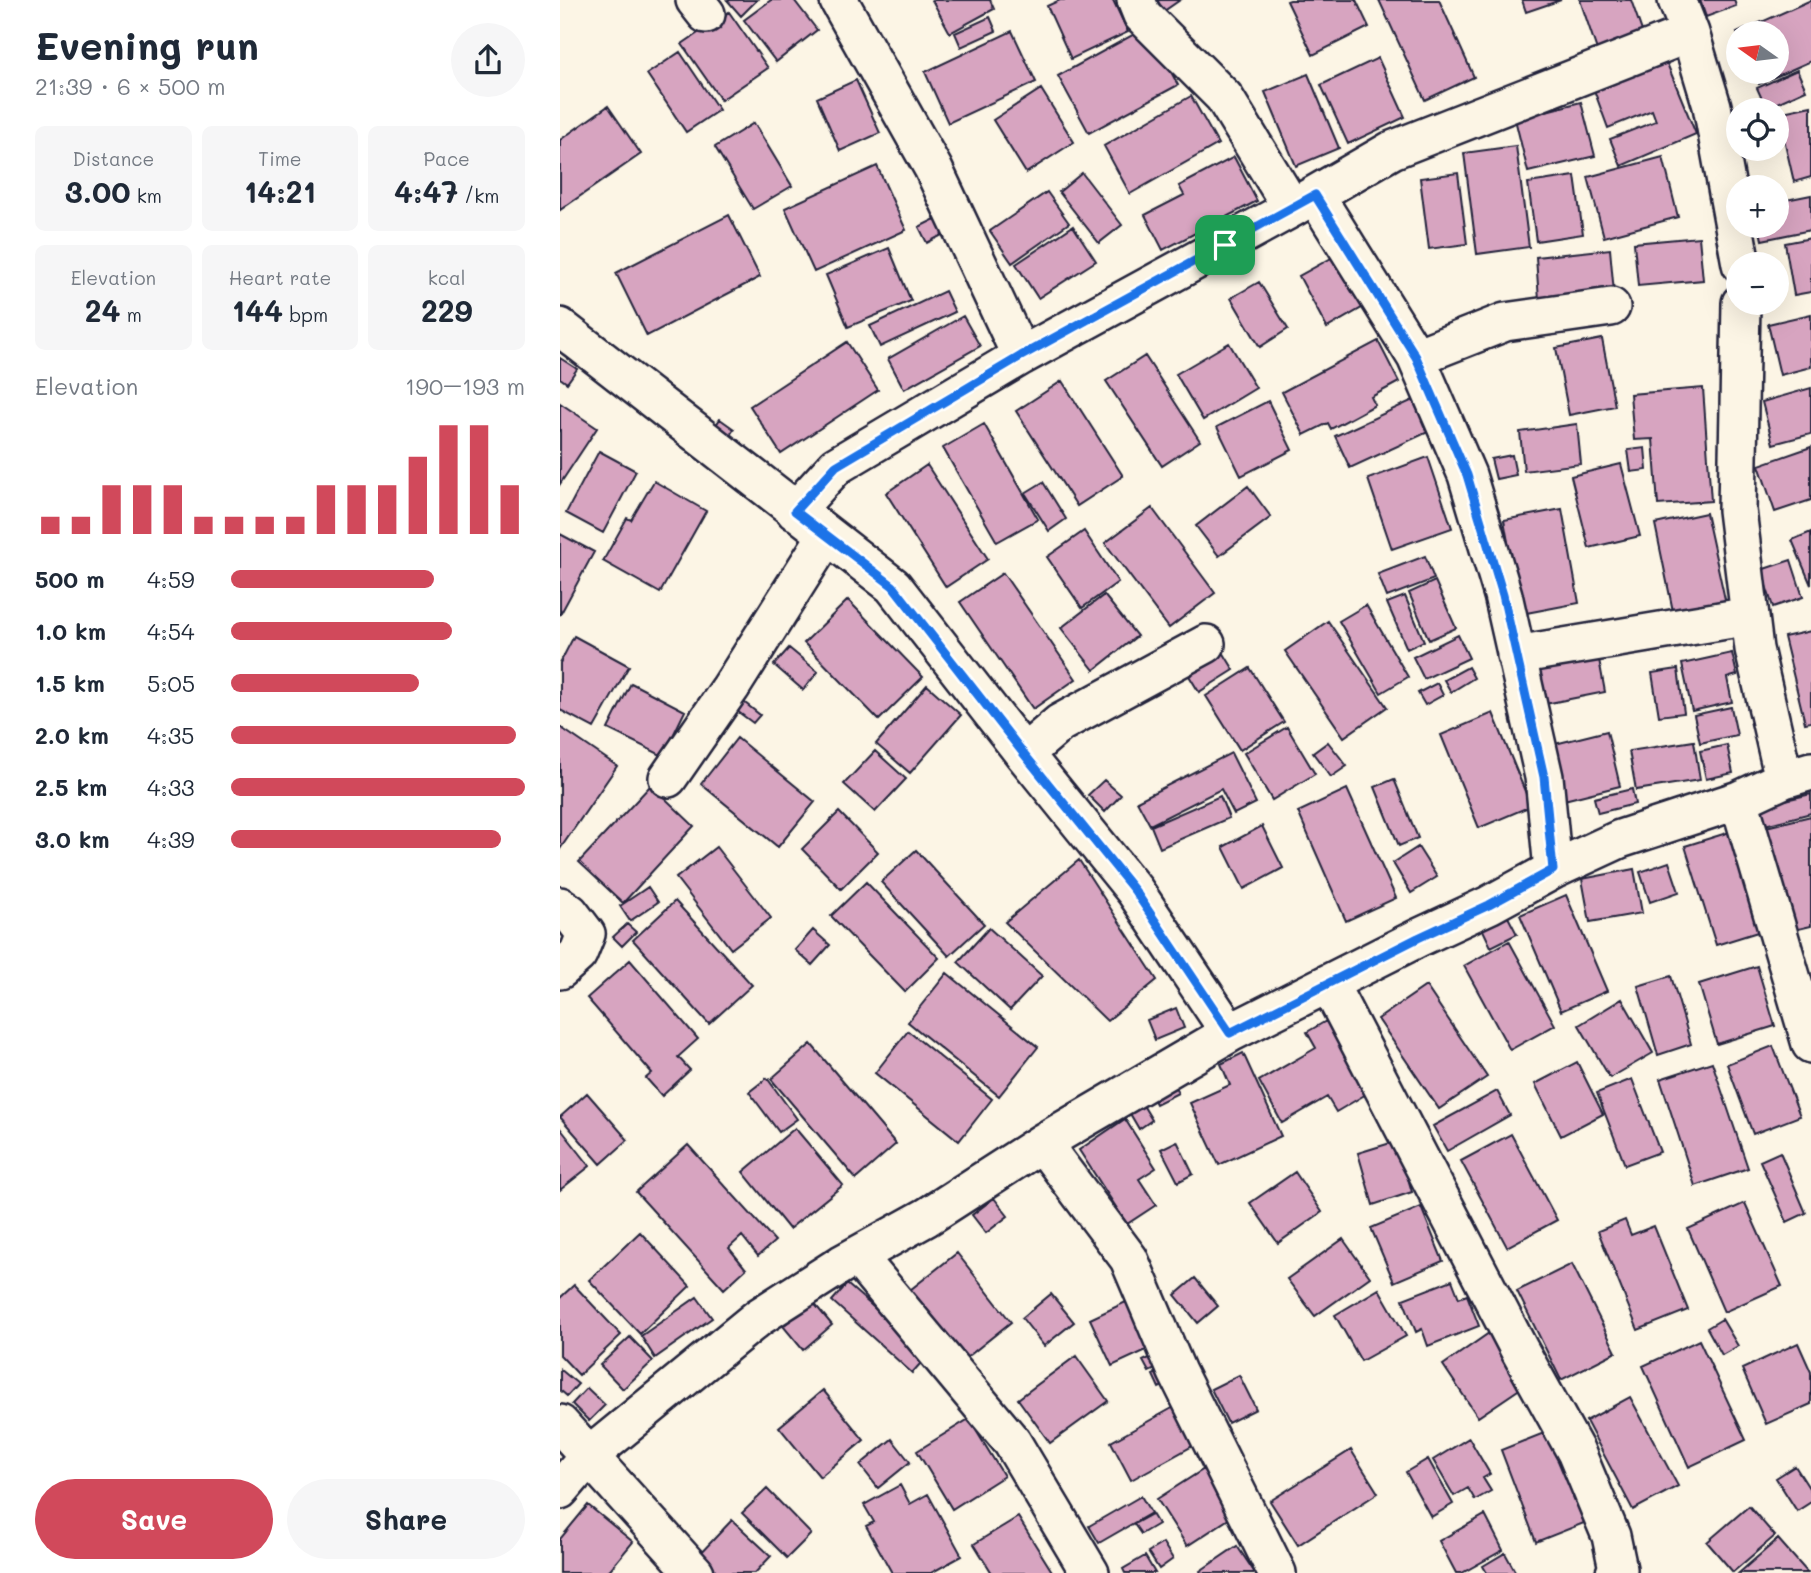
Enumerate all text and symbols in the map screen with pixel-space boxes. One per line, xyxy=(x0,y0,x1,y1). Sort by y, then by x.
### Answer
text: Evening run xyxy=(35,20,259,70)
north arrow xyxy=(1726,21,1788,84)
map controls xyxy=(1726,21,1789,315)
button: share xyxy=(451,23,525,97)
text: 21:39 · 6 × 500 m xyxy=(35,71,226,101)
button: locate xyxy=(1726,98,1789,161)
text: Distance xyxy=(72,146,154,171)
text: Time xyxy=(258,146,302,171)
text: Pace xyxy=(423,146,470,171)
text: 3.00 xyxy=(65,171,131,211)
text: 14:21 xyxy=(244,171,316,211)
text: 4:47 xyxy=(394,171,458,211)
button: + xyxy=(1726,175,1789,238)
text: km xyxy=(131,183,162,208)
text: /km xyxy=(458,183,499,208)
pin xyxy=(1195,215,1255,275)
icon: arrive xyxy=(1206,226,1244,264)
button: − xyxy=(1726,252,1789,315)
text: Elevation xyxy=(71,265,156,290)
text: Heart rate xyxy=(229,265,331,290)
text: kcal xyxy=(428,265,466,290)
text: 24 xyxy=(85,290,121,330)
text: 144 xyxy=(232,290,283,330)
text: 229 xyxy=(421,290,472,330)
text: m xyxy=(121,302,142,327)
text: bpm xyxy=(283,302,328,327)
text: Elevation xyxy=(35,371,138,401)
text: 190–193 m xyxy=(405,371,525,401)
text: 500 m xyxy=(35,564,105,594)
text: 4:59 xyxy=(147,564,195,594)
text: 1.0 km xyxy=(35,616,106,646)
text: 4:54 xyxy=(147,616,195,646)
text: 1.5 km xyxy=(35,668,105,698)
text: 5:05 xyxy=(147,668,195,698)
text: 2.0 km xyxy=(35,720,109,750)
text: 4:35 xyxy=(147,720,195,750)
text: 2.5 km xyxy=(35,772,107,802)
text: 4:33 xyxy=(147,772,195,802)
text: 3.0 km xyxy=(35,824,110,854)
text: 4:39 xyxy=(147,824,195,854)
button: Save xyxy=(35,1479,273,1559)
button: Share xyxy=(287,1479,525,1559)

